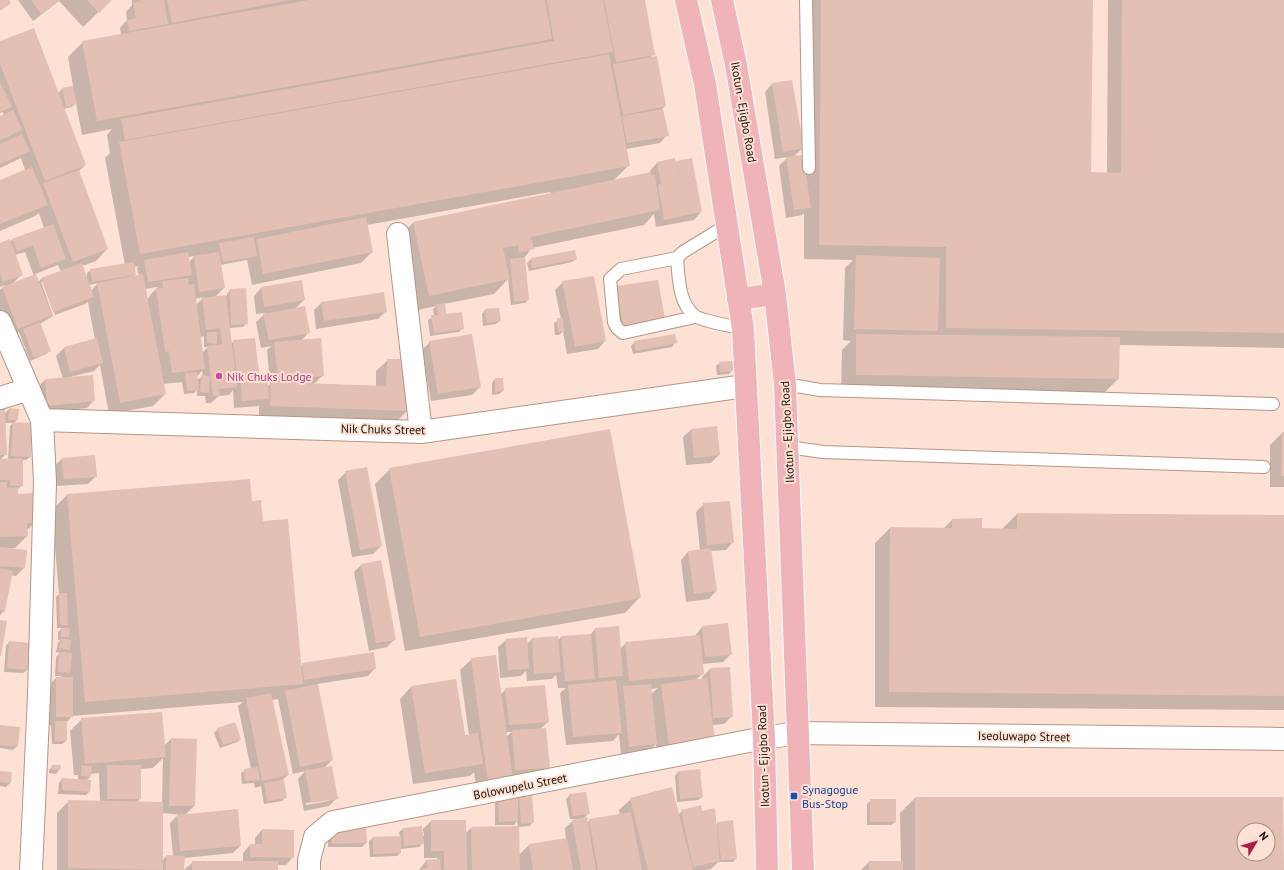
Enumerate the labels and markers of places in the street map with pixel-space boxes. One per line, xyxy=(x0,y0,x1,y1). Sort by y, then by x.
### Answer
place label: Nik Chuks Lodge xyxy=(227,369,312,384)
marker: Nik Chuks Lodge xyxy=(214,371,224,381)
place label: Synagogue Bus-Stop xyxy=(802,782,858,811)
marker: Synagogue Bus-Stop xyxy=(789,791,799,801)

